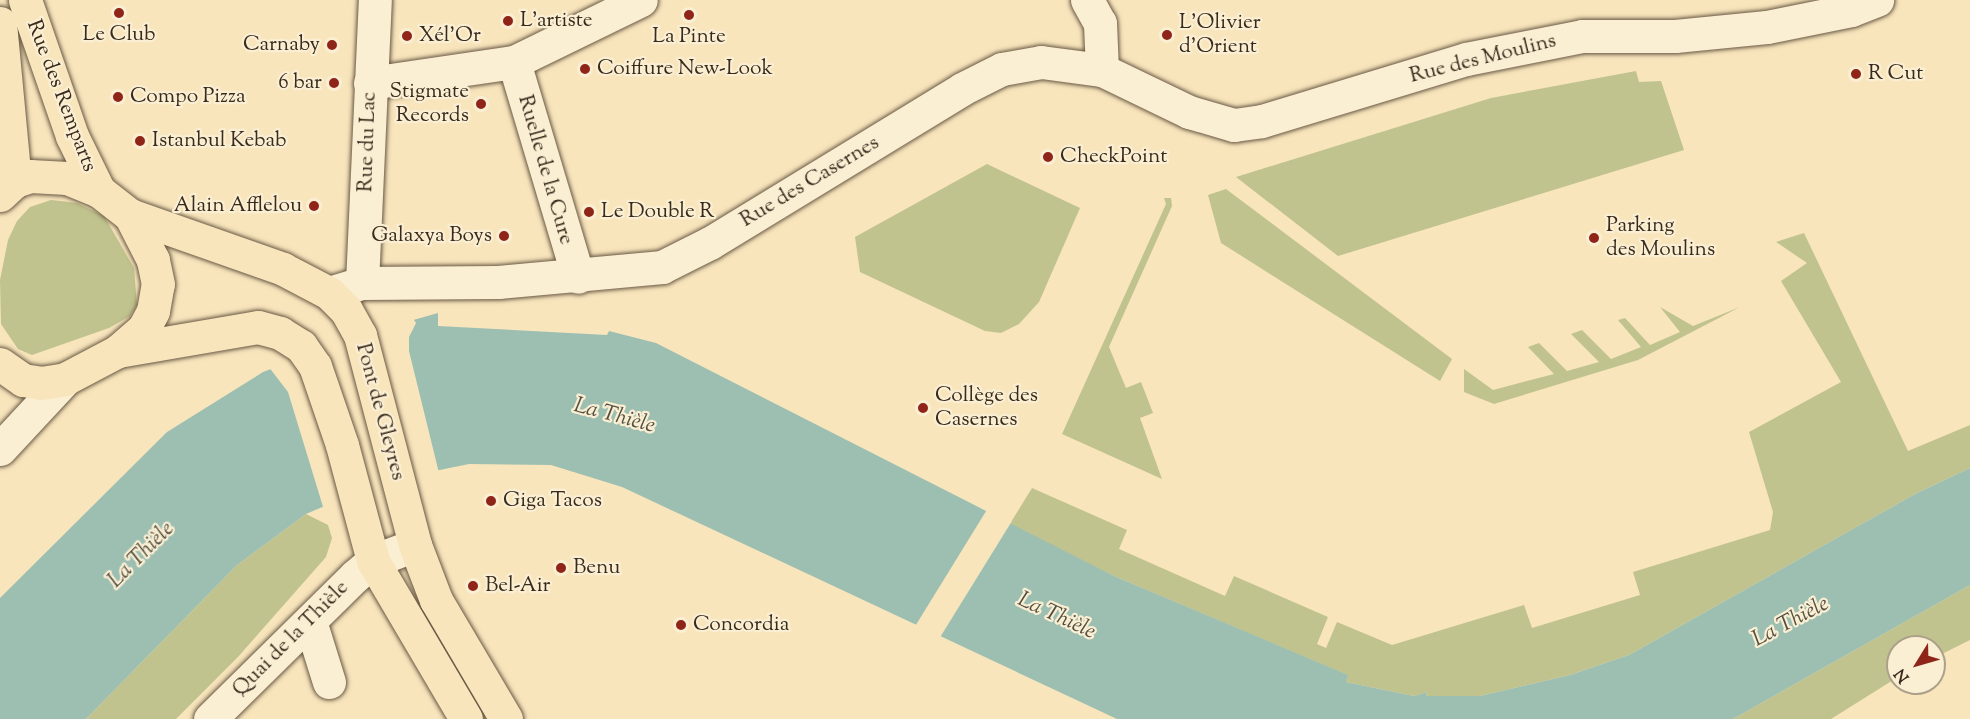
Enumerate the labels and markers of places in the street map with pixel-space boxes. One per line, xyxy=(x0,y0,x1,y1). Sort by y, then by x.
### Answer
marker: Le Club xyxy=(112,6,126,20)
place label: L'artiste xyxy=(520,8,593,34)
marker: La Pinte xyxy=(682,8,696,22)
place label: L'Olivier d'Orient xyxy=(1179,10,1261,60)
marker: L'artiste xyxy=(501,14,515,28)
place label: Le Club xyxy=(83,22,155,48)
place label: Xél'Or xyxy=(419,23,481,49)
place label: La Pinte xyxy=(652,24,726,50)
marker: L'Olivier d'Orient xyxy=(1160,28,1174,42)
marker: Xél'Or xyxy=(400,29,414,43)
place label: Carnaby xyxy=(243,32,320,58)
marker: Carnaby xyxy=(325,38,339,52)
place label: Coiffure New-Look xyxy=(597,56,773,82)
place label: R Cut xyxy=(1868,61,1923,87)
marker: Coiffure New-Look xyxy=(578,62,592,76)
marker: R Cut xyxy=(1849,67,1863,81)
place label: 6 bar xyxy=(278,70,322,96)
marker: 6 bar xyxy=(327,76,341,90)
place label: Stigmate Records xyxy=(389,79,469,129)
place label: Compo Pizza xyxy=(130,84,246,110)
marker: Compo Pizza xyxy=(111,90,125,104)
marker: Stigmate Records xyxy=(474,97,488,111)
place label: Istanbul Kebab xyxy=(152,128,286,154)
marker: Istanbul Kebab xyxy=(133,134,147,148)
place label: CheckPoint xyxy=(1060,144,1167,170)
marker: CheckPoint xyxy=(1041,150,1055,164)
place label: Alain Afflelou xyxy=(174,193,302,219)
marker: Alain Afflelou xyxy=(307,199,321,213)
place label: Le Double R xyxy=(601,199,714,225)
marker: Le Double R xyxy=(582,205,596,219)
place label: Parking des Moulins xyxy=(1606,213,1715,263)
place label: Galaxya Boys xyxy=(371,223,492,249)
marker: Galaxya Boys xyxy=(497,229,511,243)
marker: Parking des Moulins xyxy=(1587,231,1601,245)
place label: Collège des Casernes xyxy=(935,383,1038,433)
marker: Collège des Casernes xyxy=(916,401,930,415)
place label: Giga Tacos xyxy=(503,488,602,514)
marker: Giga Tacos xyxy=(484,494,498,508)
place label: Benu xyxy=(573,555,620,581)
marker: Benu xyxy=(554,561,568,575)
place label: Bel-Air xyxy=(485,573,550,599)
marker: Bel-Air xyxy=(466,579,480,593)
place label: Concordia xyxy=(693,612,789,638)
marker: Concordia xyxy=(674,618,688,632)

